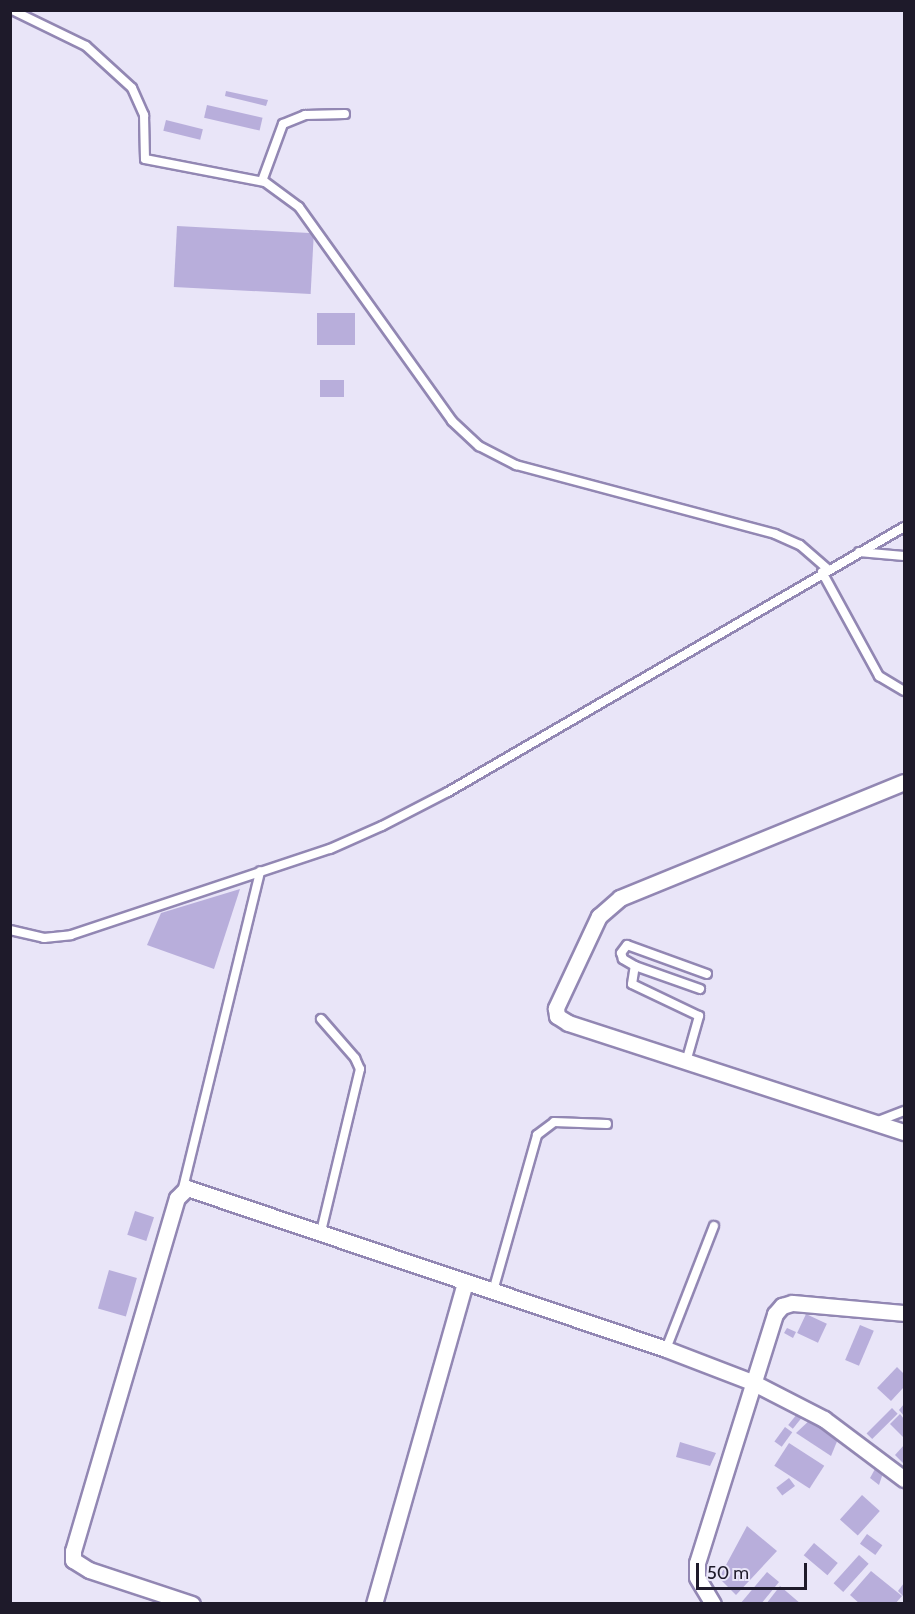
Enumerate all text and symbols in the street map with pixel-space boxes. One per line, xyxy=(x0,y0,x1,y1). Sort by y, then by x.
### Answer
scale bar xyxy=(699,1551,810,1589)
text: 50 m xyxy=(707,1562,749,1584)

